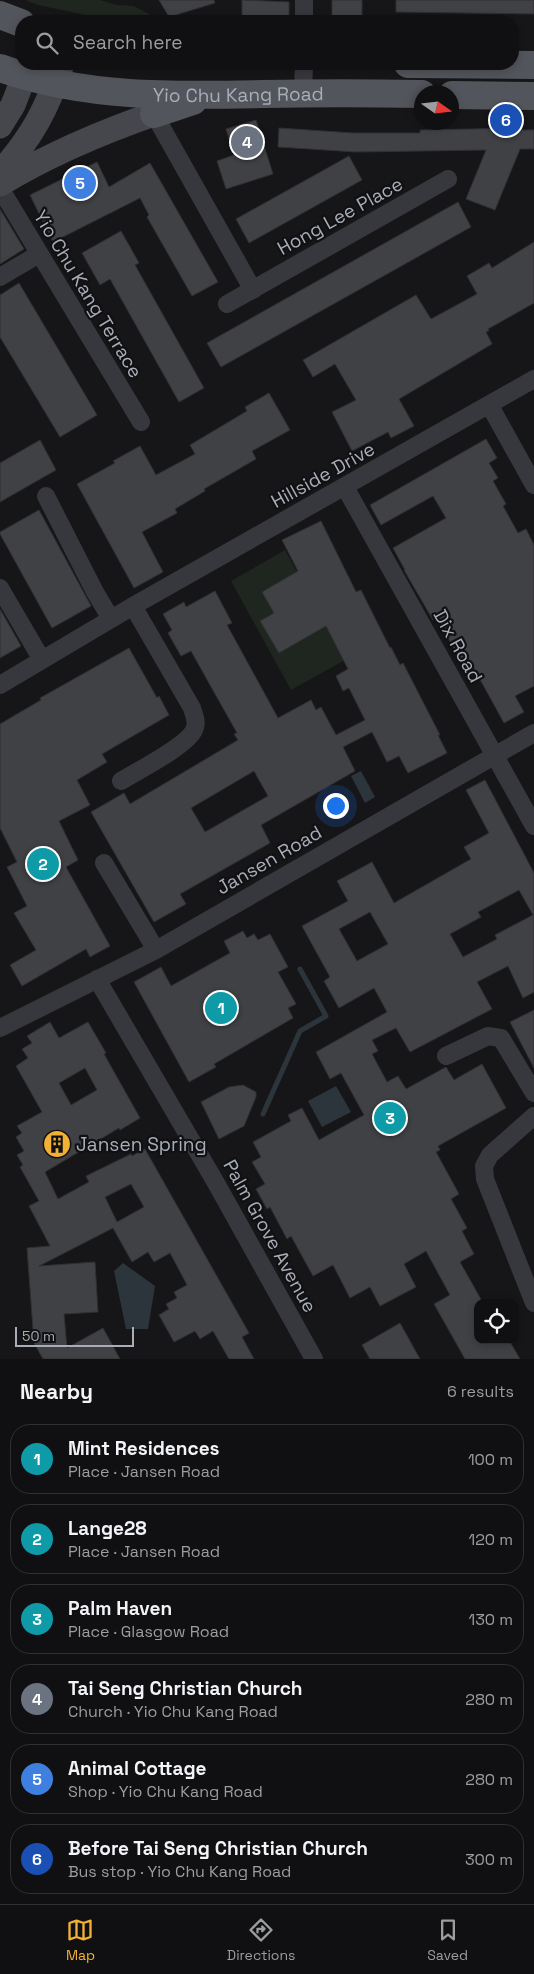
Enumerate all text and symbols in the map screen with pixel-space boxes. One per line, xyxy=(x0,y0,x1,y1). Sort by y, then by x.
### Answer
search box xyxy=(15,15,519,70)
icon: search xyxy=(33,29,61,57)
text: Search here xyxy=(73,30,183,55)
street label: Yio Chu Kang Road xyxy=(152,81,324,108)
north arrow xyxy=(414,85,459,130)
pin: 6 xyxy=(490,101,522,139)
pin: 4 xyxy=(231,123,263,161)
pin: 5 xyxy=(64,164,96,202)
street label: Hong Lee Place xyxy=(273,171,407,261)
street label: Yio Chu Kang Terrace xyxy=(28,205,148,383)
street label: Hillside Drive xyxy=(267,436,379,514)
street label: Dix Road xyxy=(428,605,488,687)
your location xyxy=(323,793,349,819)
street label: Jansen Road xyxy=(212,820,326,900)
pin: 2 xyxy=(27,845,59,883)
pin: 1 xyxy=(205,989,237,1027)
pin: 3 xyxy=(374,1099,406,1137)
building icon: Jansen Spring xyxy=(42,1129,72,1159)
place label: Jansen Spring xyxy=(76,1132,207,1157)
street label: Palm Grove Avenue xyxy=(217,1155,323,1317)
map controls xyxy=(474,1299,519,1344)
button: locate xyxy=(474,1299,519,1344)
scale bar xyxy=(15,1324,134,1347)
text: 50 m xyxy=(22,1327,55,1345)
text: Nearby xyxy=(20,1378,93,1405)
text: 6 results xyxy=(447,1381,514,1402)
text: Mint Residences xyxy=(68,1436,220,1461)
text: 1 xyxy=(33,1449,41,1470)
text: 100 m xyxy=(468,1449,513,1470)
text: Place · Jansen Road xyxy=(68,1461,220,1482)
text: Lange28 xyxy=(68,1516,147,1541)
text: 2 xyxy=(32,1529,42,1550)
text: 120 m xyxy=(469,1529,513,1550)
text: Place · Jansen Road xyxy=(68,1541,220,1562)
text: Palm Haven xyxy=(68,1596,172,1621)
text: 3 xyxy=(32,1609,42,1630)
text: 130 m xyxy=(469,1609,513,1630)
text: Place · Glasgow Road xyxy=(68,1621,229,1642)
text: Tai Seng Christian Church xyxy=(68,1676,303,1701)
text: 4 xyxy=(32,1689,42,1710)
text: 280 m xyxy=(465,1689,513,1710)
text: Church · Yio Chu Kang Road xyxy=(68,1701,278,1722)
text: Animal Cottage xyxy=(68,1756,207,1781)
text: 5 xyxy=(32,1769,42,1790)
text: 280 m xyxy=(465,1769,513,1790)
text: Shop · Yio Chu Kang Road xyxy=(68,1781,263,1802)
text: Before Tai Seng Christian Church xyxy=(68,1836,368,1861)
text: 6 xyxy=(32,1849,42,1870)
text: 300 m xyxy=(465,1849,513,1870)
text: Bus stop · Yio Chu Kang Road xyxy=(68,1861,291,1882)
tab: Map xyxy=(66,1916,95,1964)
tab: Directions xyxy=(227,1916,295,1964)
tab: Saved xyxy=(427,1916,468,1964)

